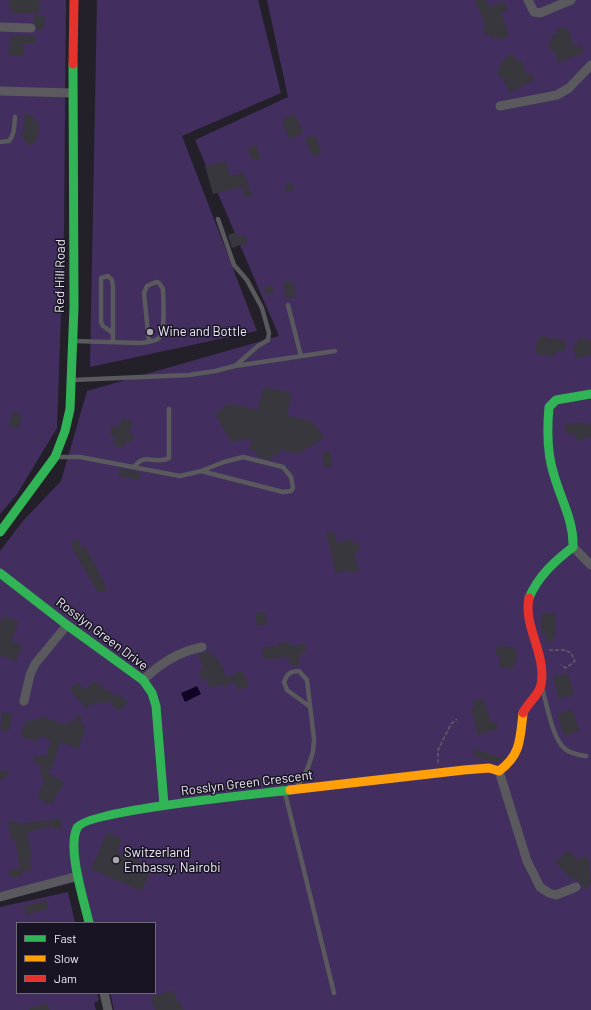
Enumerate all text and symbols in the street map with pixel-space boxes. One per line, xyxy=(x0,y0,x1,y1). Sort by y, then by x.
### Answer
street label: Red Hill Road xyxy=(52,239,68,313)
place label: Wine and Bottle xyxy=(158,324,247,340)
marker: Wine and Bottle xyxy=(145,327,155,337)
street label: Rosslyn Green Drive xyxy=(53,594,151,674)
street label: Rosslyn Green Crescent xyxy=(180,767,314,799)
place label: Switzerland Embassy, Nairobi xyxy=(124,845,221,876)
marker: Switzerland Embassy, Nairobi xyxy=(111,855,121,865)
legend xyxy=(16,922,156,994)
text: Fast xyxy=(54,931,77,945)
text: Slow xyxy=(54,951,79,965)
text: Jam xyxy=(54,971,77,985)

